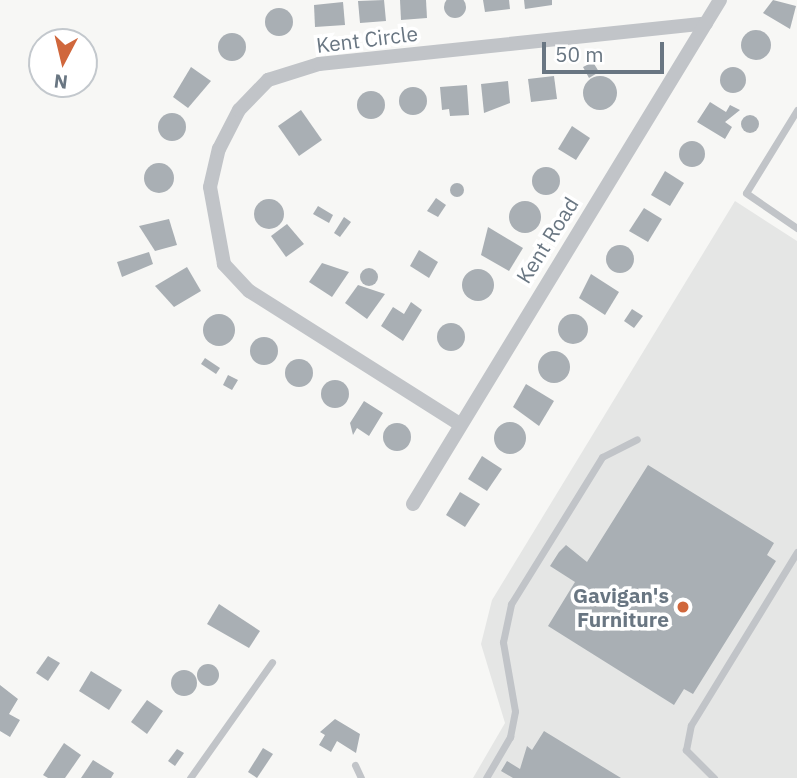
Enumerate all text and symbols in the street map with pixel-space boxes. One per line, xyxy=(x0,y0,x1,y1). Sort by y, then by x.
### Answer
street label: Kent Circle xyxy=(315,20,419,58)
north arrow xyxy=(28,28,98,98)
scale bar xyxy=(545,28,668,72)
text: 50 m xyxy=(555,40,604,68)
text: N xyxy=(52,69,69,95)
street label: Kent Road xyxy=(511,192,583,288)
place label: Gavigan's Furniture xyxy=(573,582,669,632)
marker: Gavigan's Furniture xyxy=(675,599,691,615)

